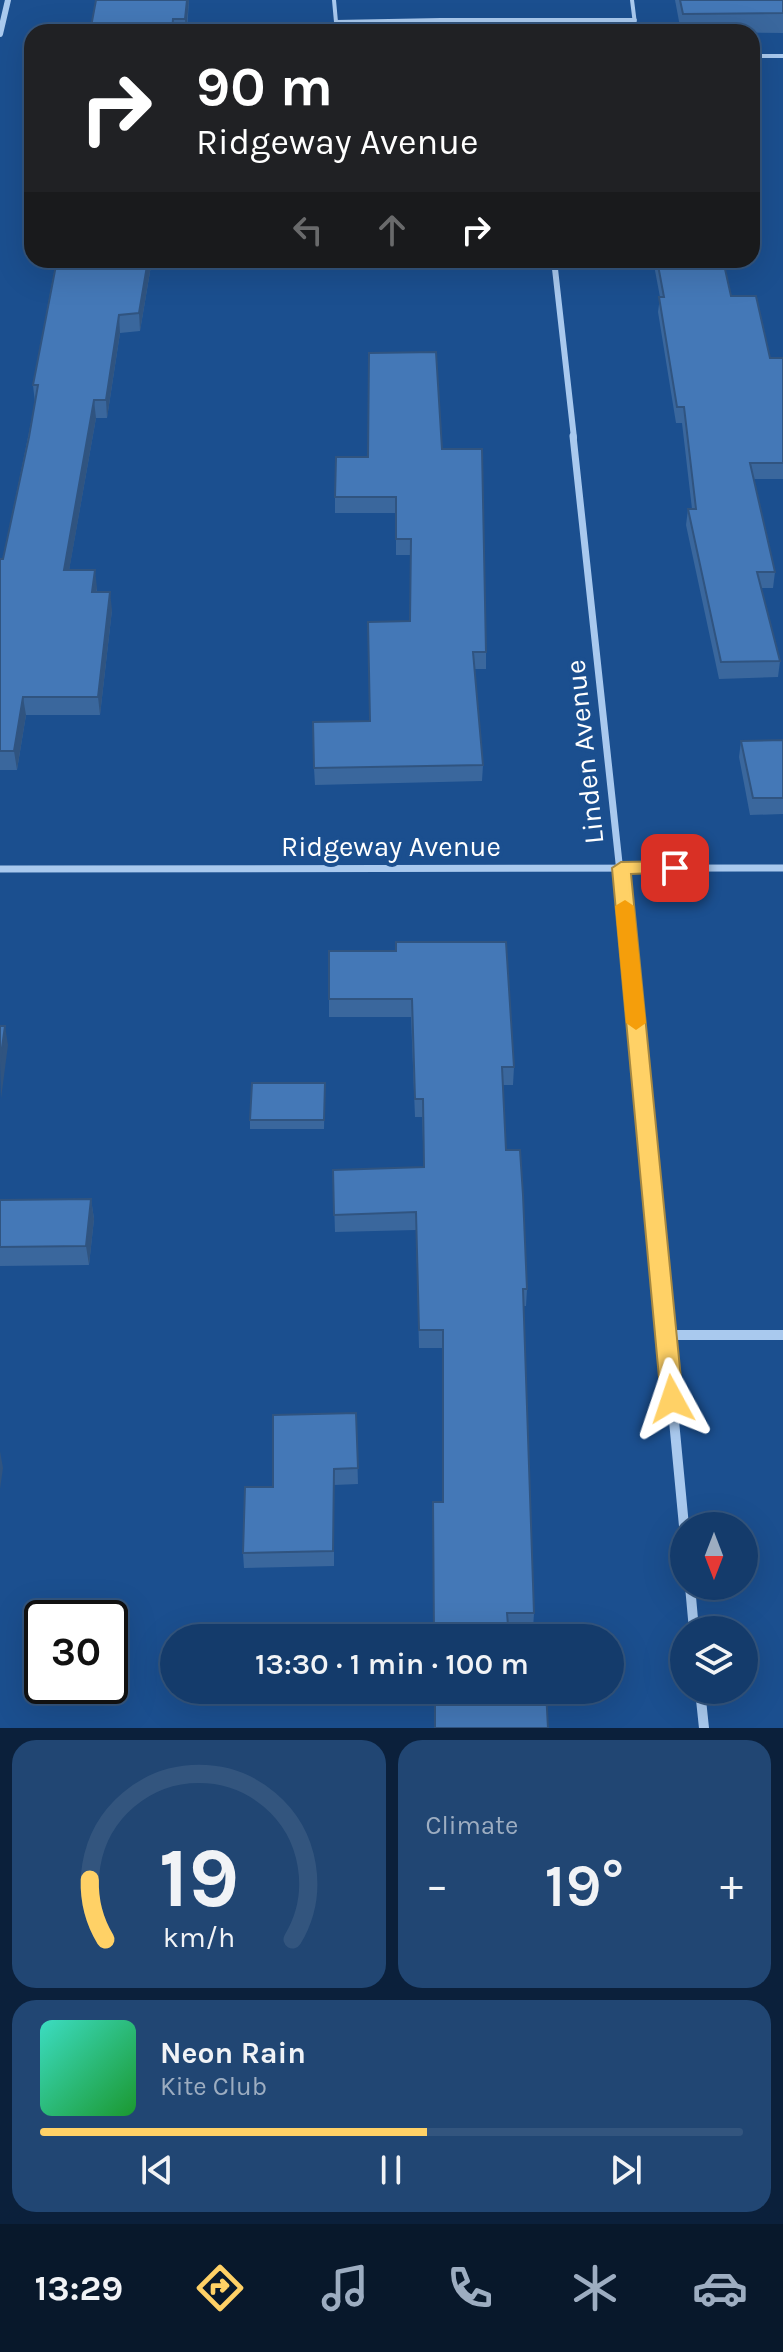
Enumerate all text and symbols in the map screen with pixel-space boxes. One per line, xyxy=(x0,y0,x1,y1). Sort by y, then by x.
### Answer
text: 90 m xyxy=(196,54,333,119)
icon: right xyxy=(64,56,168,160)
text: Ridgeway Avenue xyxy=(196,121,479,163)
icon: left xyxy=(286,208,330,252)
icon: ahead xyxy=(370,208,414,252)
icon: right xyxy=(454,208,498,252)
street label: Linden Avenue xyxy=(558,658,611,846)
street label: Ridgeway Avenue xyxy=(281,830,501,863)
pin xyxy=(641,834,709,902)
icon: arrive xyxy=(653,846,697,890)
position arrow xyxy=(630,1357,714,1441)
north arrow xyxy=(670,1512,758,1600)
map controls xyxy=(670,1512,758,1704)
speed limit sign: 30 xyxy=(24,1600,128,1704)
button: layers xyxy=(670,1616,758,1704)
text: 13:30 · 1 min · 100 m xyxy=(255,1646,529,1682)
text: Climate xyxy=(426,1810,518,1841)
text: 19 xyxy=(159,1830,239,1927)
text: 19° xyxy=(544,1851,624,1921)
text: − xyxy=(426,1860,449,1911)
text: + xyxy=(720,1860,743,1911)
text: km/h xyxy=(163,1921,235,1954)
text: Neon Rain xyxy=(160,2035,306,2071)
text: Kite Club xyxy=(160,2071,267,2102)
icon: previous xyxy=(135,2148,179,2192)
icon: pause xyxy=(369,2148,413,2192)
icon: next xyxy=(604,2148,648,2192)
icon: directions xyxy=(192,2260,248,2316)
icon: music xyxy=(317,2260,373,2316)
icon: phone xyxy=(442,2260,498,2316)
icon: climate xyxy=(567,2260,623,2316)
icon: car xyxy=(692,2260,748,2316)
text: 13:29 xyxy=(35,2267,123,2309)

